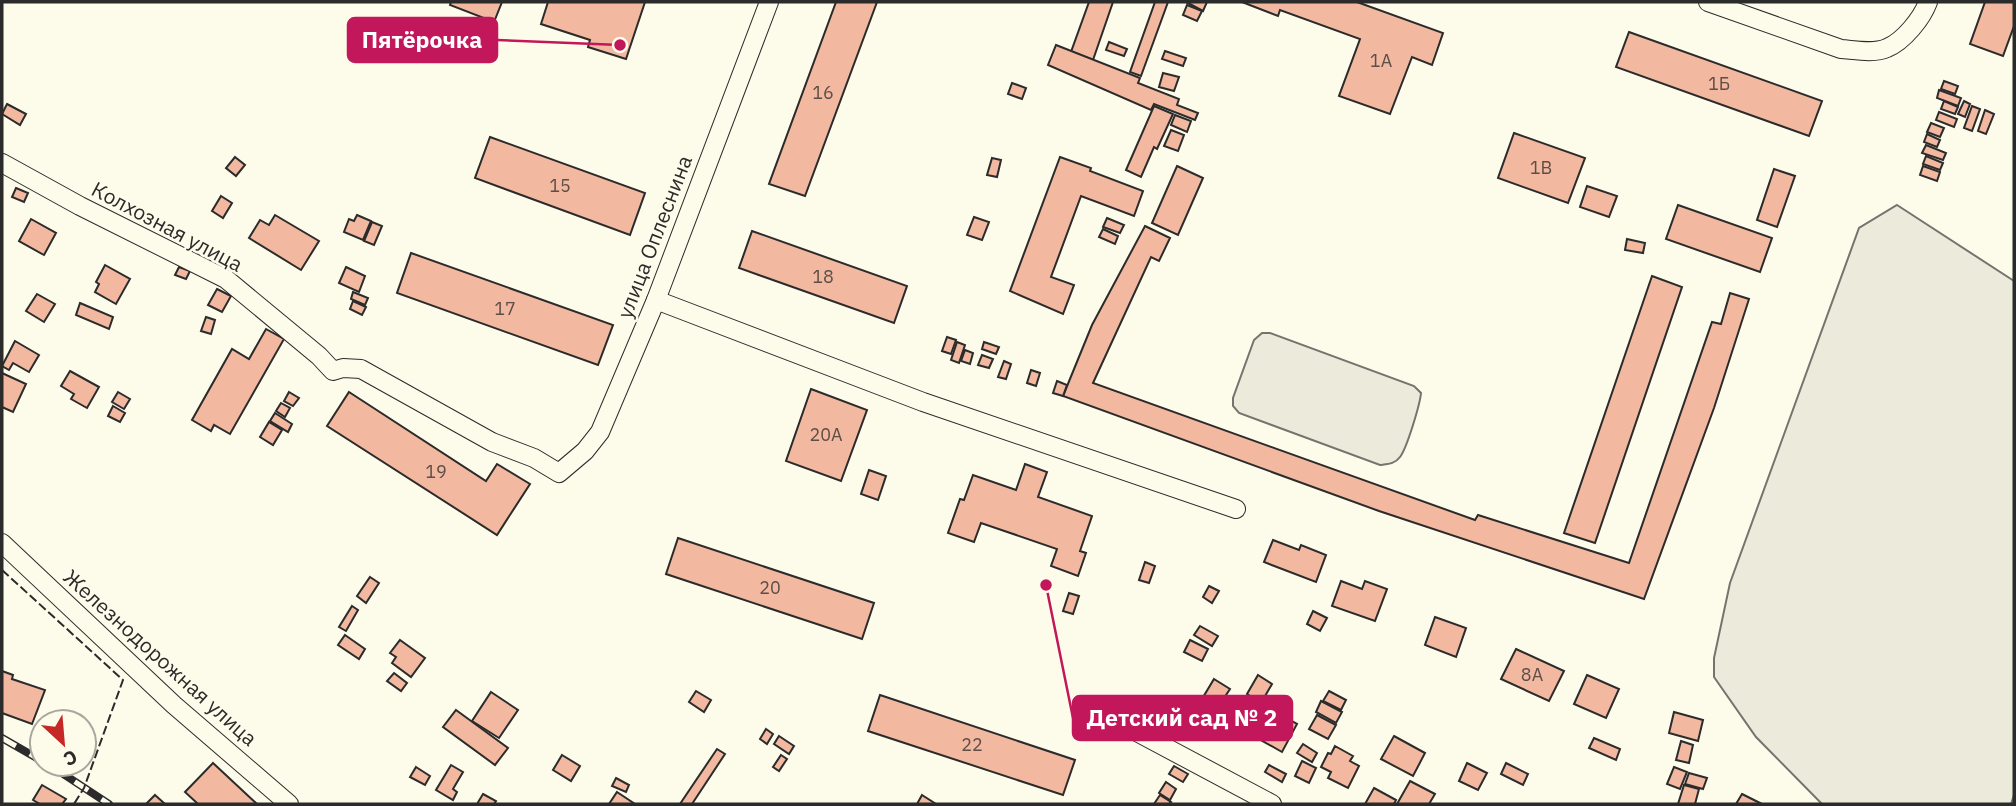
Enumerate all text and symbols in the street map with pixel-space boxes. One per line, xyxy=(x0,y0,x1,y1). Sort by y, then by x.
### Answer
callout: Пятёрочка xyxy=(348,18,497,62)
text: Пятёрочка xyxy=(362,24,482,54)
house number: 1А xyxy=(1370,49,1393,72)
house number: 1Б xyxy=(1708,72,1730,95)
house number: 16 xyxy=(812,81,834,104)
street label: улица Оплеснина xyxy=(610,151,698,322)
house number: 1В xyxy=(1530,156,1552,179)
street label: Колхозная улица xyxy=(87,174,248,278)
house number: 15 xyxy=(549,174,571,197)
house number: 18 xyxy=(812,265,834,288)
house number: 17 xyxy=(494,297,516,320)
house number: 20А xyxy=(809,423,843,446)
house number: 19 xyxy=(425,460,447,483)
street label: Железнодорожная улица xyxy=(58,563,263,752)
house number: 20 xyxy=(759,576,781,599)
house number: 8А xyxy=(1521,663,1544,686)
callout: Детский сад № 2 xyxy=(1073,696,1292,740)
text: Детский сад № 2 xyxy=(1087,702,1277,732)
north arrow xyxy=(28,708,98,778)
house number: 22 xyxy=(961,733,983,756)
text: С xyxy=(60,745,81,772)

